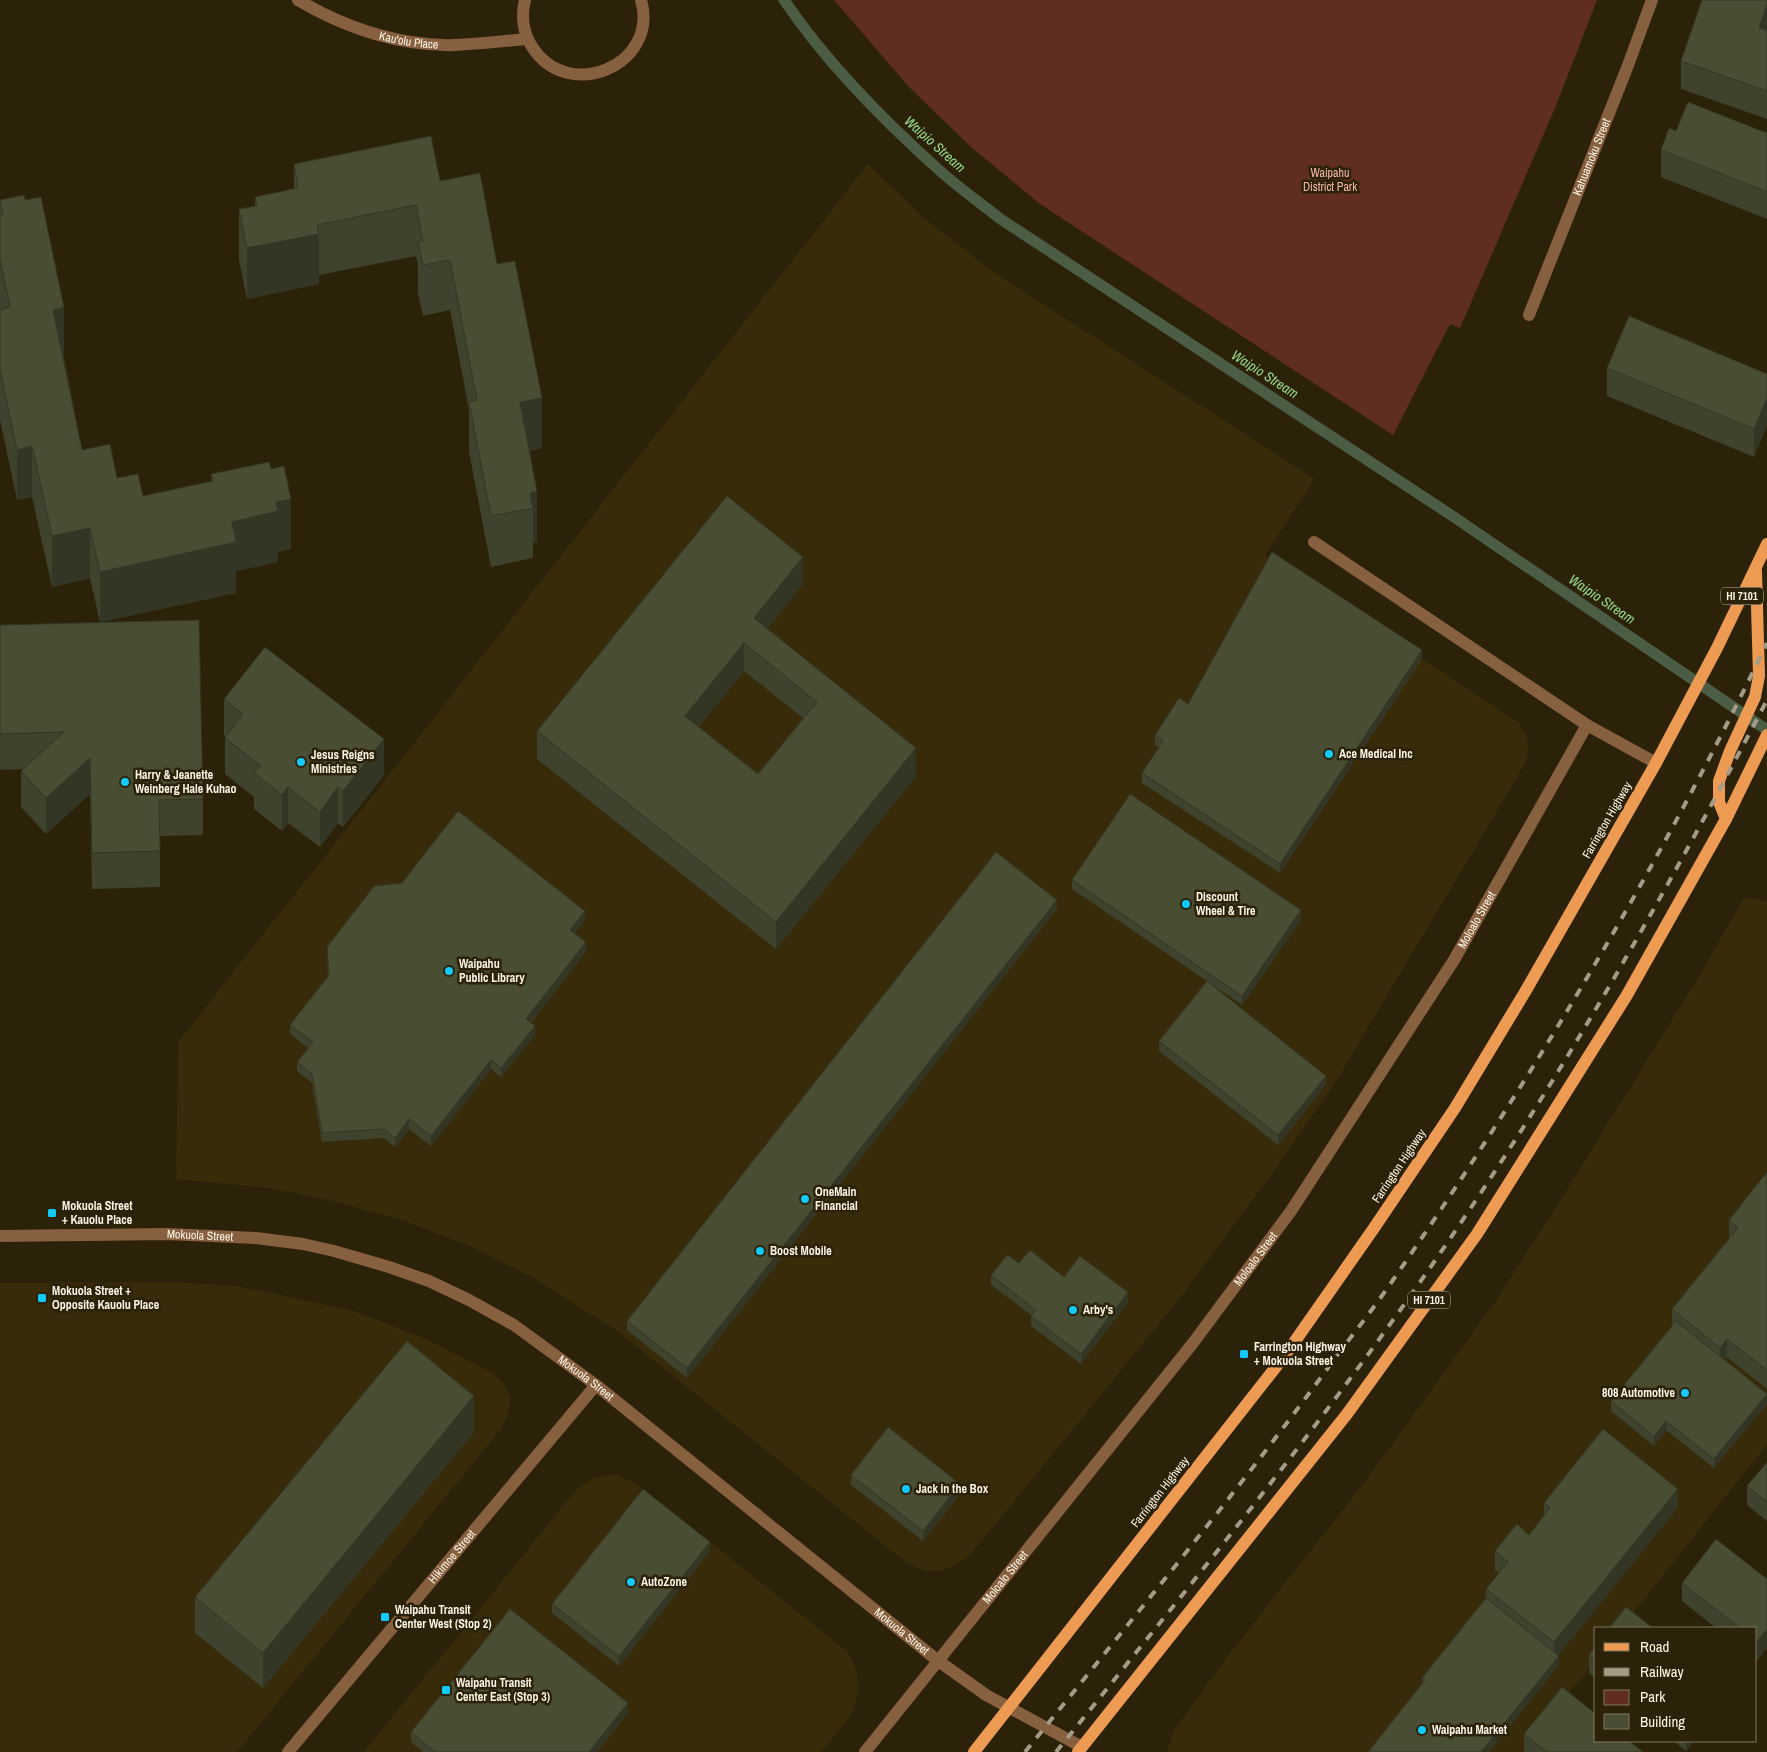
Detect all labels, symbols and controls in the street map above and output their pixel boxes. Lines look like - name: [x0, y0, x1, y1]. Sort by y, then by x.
- street label: Kau'olu Place: [377, 28, 439, 53]
- water label: Waipio Stream: [901, 112, 969, 176]
- street label: Kahuamoku Street: [1569, 116, 1614, 198]
- park label: Waipahu District Park: [1303, 165, 1357, 195]
- water label: Waipio Stream: [1228, 346, 1302, 402]
- water label: Waipio Stream: [1565, 570, 1639, 628]
- road number: HI 7101: [1721, 588, 1763, 604]
- place label: Ace Medical Inc: [1339, 746, 1413, 762]
- place label: Jesus Reigns Ministries: [311, 747, 375, 777]
- marker: Ace Medical Inc: [1323, 748, 1335, 760]
- marker: Jesus Reigns Ministries: [295, 756, 307, 768]
- place label: Harry & Jeanette Weinberg Hale Kuhao: [135, 767, 237, 797]
- marker: Harry & Jeanette Weinberg Hale Kuhao: [119, 776, 131, 788]
- street label: Farrington Highway: [1579, 779, 1635, 861]
- street label: Moloalo Street: [1454, 888, 1499, 952]
- place label: Discount Wheel & Tire: [1196, 889, 1256, 919]
- marker: Discount Wheel & Tire: [1180, 898, 1192, 910]
- place label: Waipahu Public Library: [459, 956, 525, 986]
- marker: Waipahu Public Library: [443, 965, 455, 977]
- street label: Farrington Highway: [1368, 1126, 1430, 1206]
- place label: OneMain Financial: [815, 1184, 858, 1214]
- marker: OneMain Financial: [799, 1193, 811, 1205]
- place label: Mokuola Street + Kauolu Place: [62, 1198, 133, 1228]
- marker: Mokuola Street + Kauolu Place: [46, 1207, 58, 1219]
- street label: Mokuola Street: [166, 1226, 234, 1245]
- street label: Moloalo Street: [1230, 1228, 1281, 1289]
- place label: Boost Mobile: [770, 1243, 832, 1259]
- marker: Boost Mobile: [754, 1245, 766, 1257]
- place label: Mokuola Street + Opposite Kauolu Place: [52, 1283, 160, 1313]
- marker: Mokuola Street + Opposite Kauolu Place: [36, 1292, 48, 1304]
- road number: HI 7101: [1408, 1292, 1450, 1308]
- place label: Arby's: [1083, 1302, 1114, 1318]
- marker: Arby's: [1067, 1304, 1079, 1316]
- place label: Farrington Highway + Mokuola Street: [1254, 1339, 1346, 1369]
- marker: Farrington Highway + Mokuola Street: [1238, 1348, 1250, 1360]
- street label: Mokuola Street: [555, 1352, 617, 1404]
- place label: 808 Automotive: [1602, 1385, 1676, 1401]
- marker: 808 Automotive: [1679, 1387, 1691, 1399]
- street label: Farrington Highway: [1127, 1453, 1193, 1531]
- place label: Jack in the Box: [916, 1481, 989, 1497]
- marker: Jack in the Box: [900, 1483, 912, 1495]
- street label: Hikimoe Street: [425, 1526, 479, 1587]
- street label: Moloalo Street: [979, 1547, 1031, 1607]
- place label: AutoZone: [641, 1574, 687, 1590]
- marker: AutoZone: [625, 1576, 637, 1588]
- place label: Waipahu Transit Center West (Stop 2): [395, 1602, 492, 1632]
- street label: Mokuola Street: [871, 1604, 933, 1659]
- marker: Waipahu Transit Center West (Stop 2): [379, 1611, 391, 1623]
- legend: [1594, 1627, 1757, 1742]
- text: Road: [1640, 1636, 1669, 1657]
- text: Railway: [1640, 1661, 1685, 1682]
- place label: Waipahu Transit Center East (Stop 3): [456, 1675, 550, 1705]
- marker: Waipahu Transit Center East (Stop 3): [440, 1684, 452, 1696]
- text: Park: [1640, 1686, 1666, 1707]
- text: Building: [1640, 1711, 1685, 1732]
- place label: Waipahu Market: [1432, 1722, 1508, 1738]
- marker: Waipahu Market: [1416, 1724, 1428, 1736]

